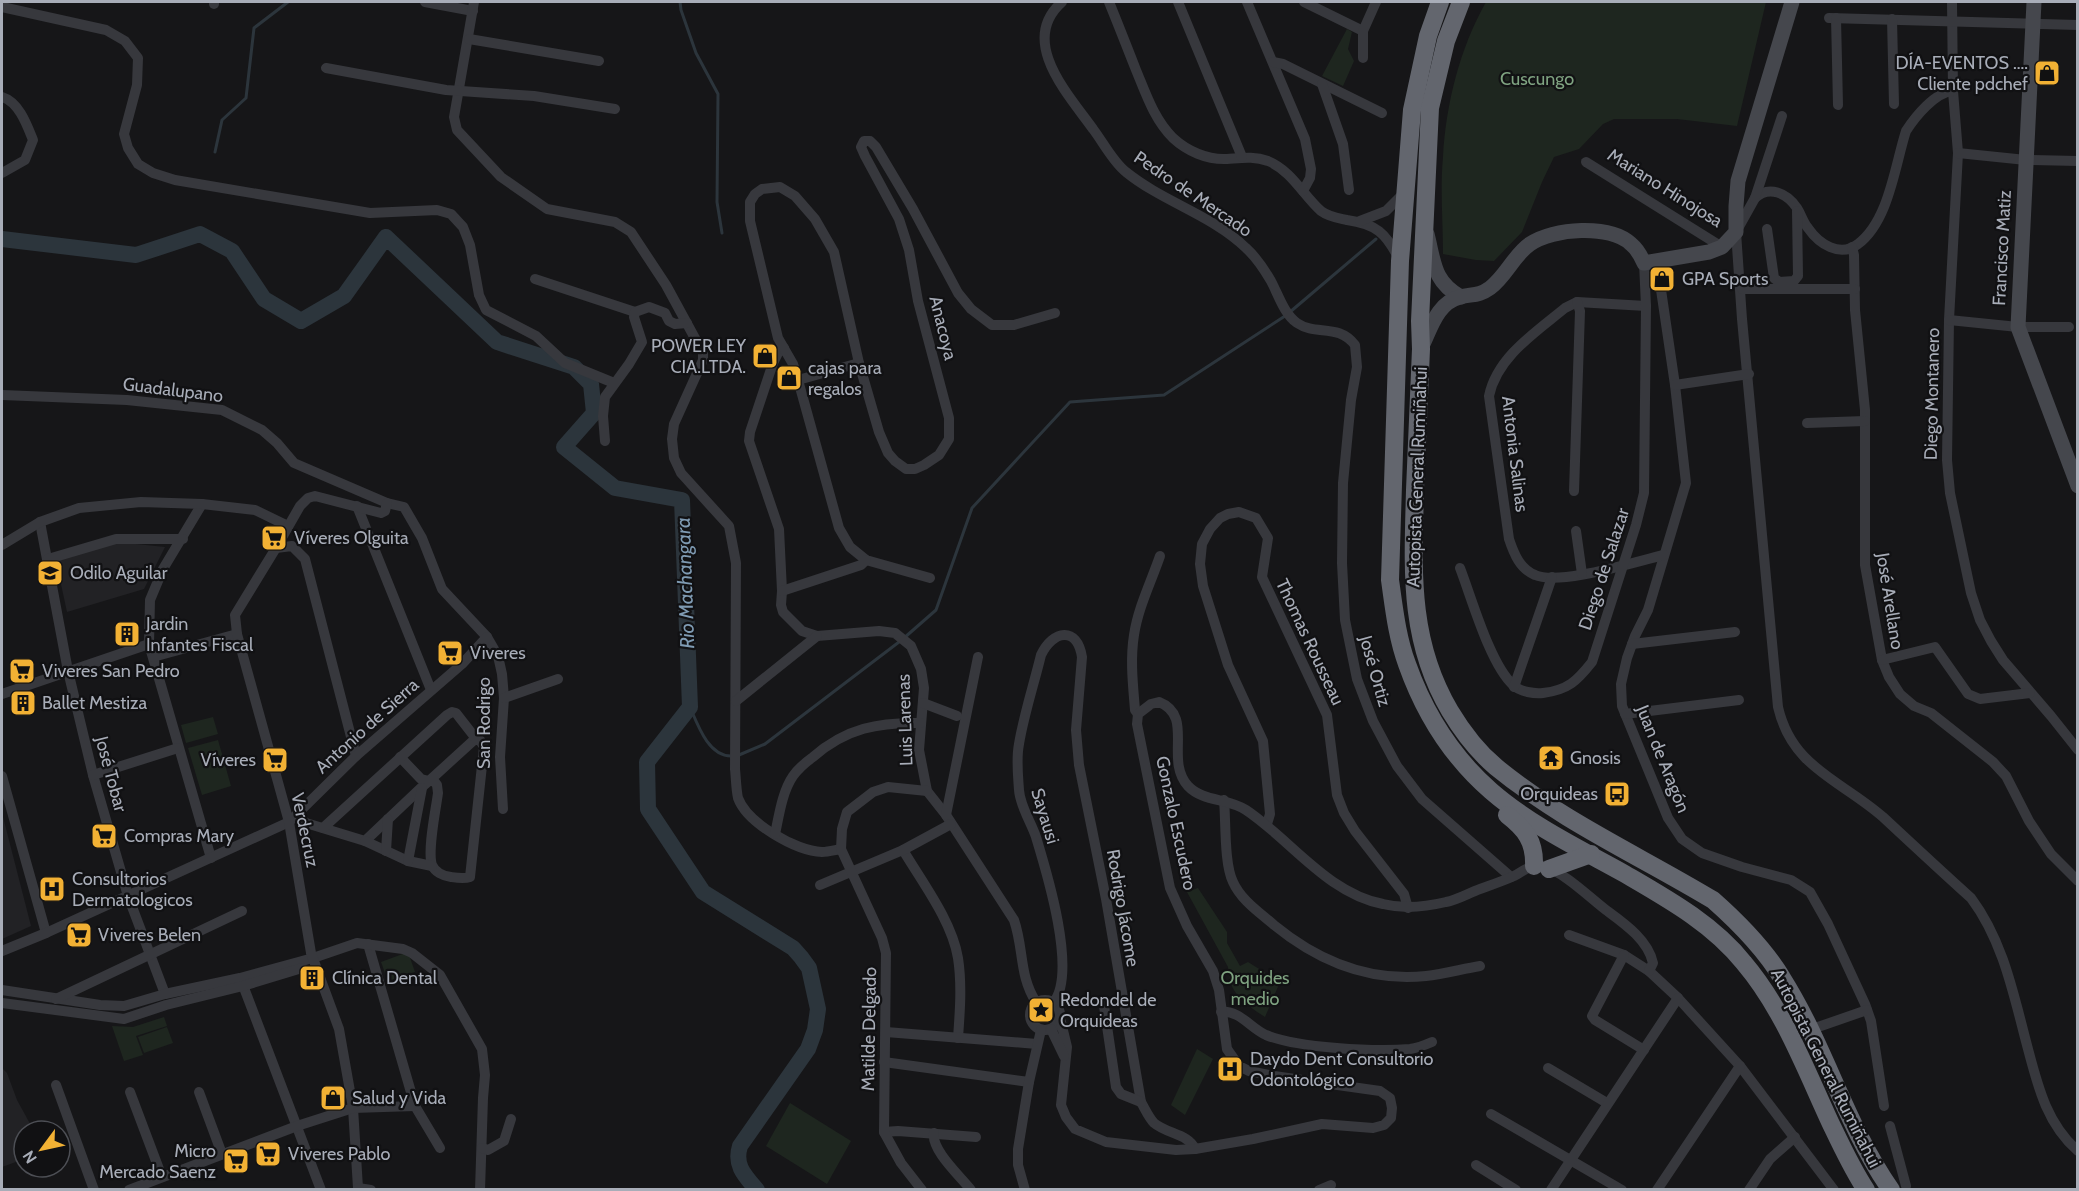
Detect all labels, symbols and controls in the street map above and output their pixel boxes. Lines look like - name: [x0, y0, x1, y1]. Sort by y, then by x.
- place label: DÍA-EVENTOS .... Cliente pdchef: [1895, 52, 2028, 95]
- shop icon: DÍA-EVENTOS .... Cliente pdchef: [2032, 58, 2062, 88]
- park label: Cuscungo: [1500, 68, 1574, 90]
- street label: Mariano Hinojosa: [1603, 144, 1727, 232]
- street label: Pedro de Mercado: [1130, 146, 1256, 242]
- street label: Francisco Matiz: [1988, 189, 2016, 306]
- shop icon: GPA Sports: [1647, 264, 1677, 294]
- place label: GPA Sports: [1682, 268, 1768, 290]
- street label: Anacoya: [924, 294, 962, 363]
- street label: Diego Montanero: [1920, 327, 1944, 460]
- place label: POWER LEY CIA.LTDA.: [651, 335, 747, 378]
- shop icon: POWER LEY CIA.LTDA.: [750, 341, 780, 371]
- place label: cajas para regalos: [808, 357, 882, 400]
- shop icon: cajas para regalos: [774, 363, 804, 393]
- street label: Autopista General Rumiñahui: [1402, 366, 1432, 588]
- street label: Guadalupano: [122, 373, 225, 407]
- street label: Antonia Salinas: [1497, 395, 1533, 513]
- street label: Diego de Salazar: [1574, 505, 1634, 633]
- water label: Rio Machangara: [671, 517, 699, 649]
- supermarket icon: Víveres Olguita: [259, 523, 289, 553]
- place label: Víveres Olguita: [294, 527, 409, 549]
- street label: José Arellano: [1871, 550, 1909, 651]
- school or university icon: Odilo Aguilar: [35, 558, 65, 588]
- place label: Odilo Aguilar: [70, 562, 168, 584]
- street label: Thomas Rousseau: [1271, 575, 1349, 709]
- place label: Jardin Infantes Fiscal: [145, 613, 254, 656]
- building icon: Jardin Infantes Fiscal: [112, 619, 142, 649]
- street label: José Ortiz: [1354, 632, 1396, 709]
- supermarket icon: Viveres: [435, 638, 465, 668]
- place label: Viveres: [470, 642, 526, 664]
- supermarket icon: Viveres San Pedro: [7, 656, 37, 686]
- place label: Viveres San Pedro: [42, 660, 180, 682]
- street label: Antonio de Sierra: [311, 674, 423, 778]
- street label: Luis Larenas: [892, 674, 918, 766]
- street label: San Rodrigo: [473, 677, 495, 769]
- building icon: Ballet Mestiza: [8, 688, 38, 718]
- place label: Ballet Mestiza: [42, 692, 148, 714]
- street label: Juan de Aragón: [1631, 701, 1695, 816]
- street label: José Tobar: [90, 733, 132, 814]
- temple icon: Gnosis: [1536, 743, 1566, 773]
- supermarket icon: Víveres: [260, 745, 290, 775]
- place label: Gnosis: [1570, 747, 1621, 769]
- place label: Víveres: [200, 749, 256, 771]
- street label: Gonzalo Escudero: [1151, 754, 1201, 892]
- bus stop icon: Orquideas: [1602, 779, 1632, 809]
- place label: Orquideas: [1520, 783, 1598, 805]
- street label: Sayausi: [1026, 785, 1064, 847]
- street label: Verdecruz: [286, 791, 324, 870]
- supermarket icon: Compras Mary: [89, 821, 119, 851]
- place label: Compras Mary: [124, 825, 234, 847]
- street label: Rodrigo Jácome: [1102, 848, 1144, 968]
- place label: Consultorios Dermatologicos: [72, 868, 193, 911]
- hospital icon: Consultorios Dermatologicos: [37, 874, 67, 904]
- supermarket icon: Viveres Belen: [64, 920, 94, 950]
- place label: Viveres Belen: [98, 924, 201, 946]
- building icon: Clínica Dental: [297, 963, 327, 993]
- street label: Autopista General Rumiñahui: [1766, 965, 1886, 1171]
- place label: Clínica Dental: [332, 967, 438, 989]
- street label: Matilde Delgado: [857, 967, 881, 1091]
- park label: Orquides medio: [1220, 967, 1290, 1010]
- place label: Redondel de Orquideas: [1060, 989, 1156, 1032]
- place icon: Redondel de Orquideas: [1026, 995, 1056, 1025]
- place label: Daydo Dent Consultorio Odontológico: [1250, 1048, 1434, 1091]
- hospital icon: Daydo Dent Consultorio Odontológico: [1215, 1054, 1245, 1084]
- shop icon: Salud y Vida: [318, 1083, 348, 1113]
- place label: Salud y Vida: [352, 1087, 447, 1109]
- north arrow: [12, 1119, 72, 1179]
- supermarket icon: Viveres Pablo: [253, 1139, 283, 1169]
- place label: Micro Mercado Saenz: [99, 1140, 217, 1183]
- place label: Viveres Pablo: [288, 1143, 391, 1165]
- supermarket icon: Micro Mercado Saenz: [221, 1146, 251, 1176]
- text: N: [19, 1147, 41, 1167]

